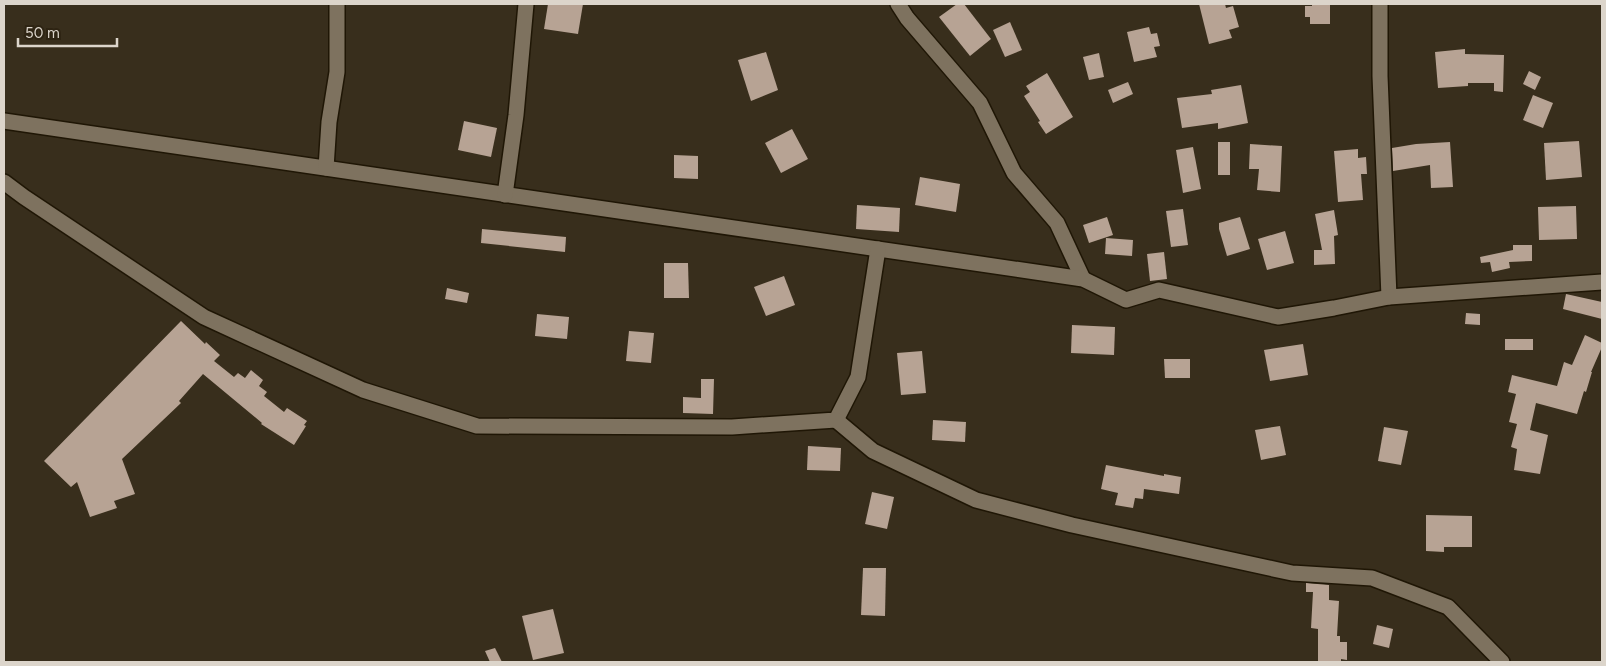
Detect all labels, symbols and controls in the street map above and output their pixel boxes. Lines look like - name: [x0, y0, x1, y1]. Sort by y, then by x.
- scale bar: [18, 15, 116, 47]
- text: 50 m: [25, 24, 60, 42]

